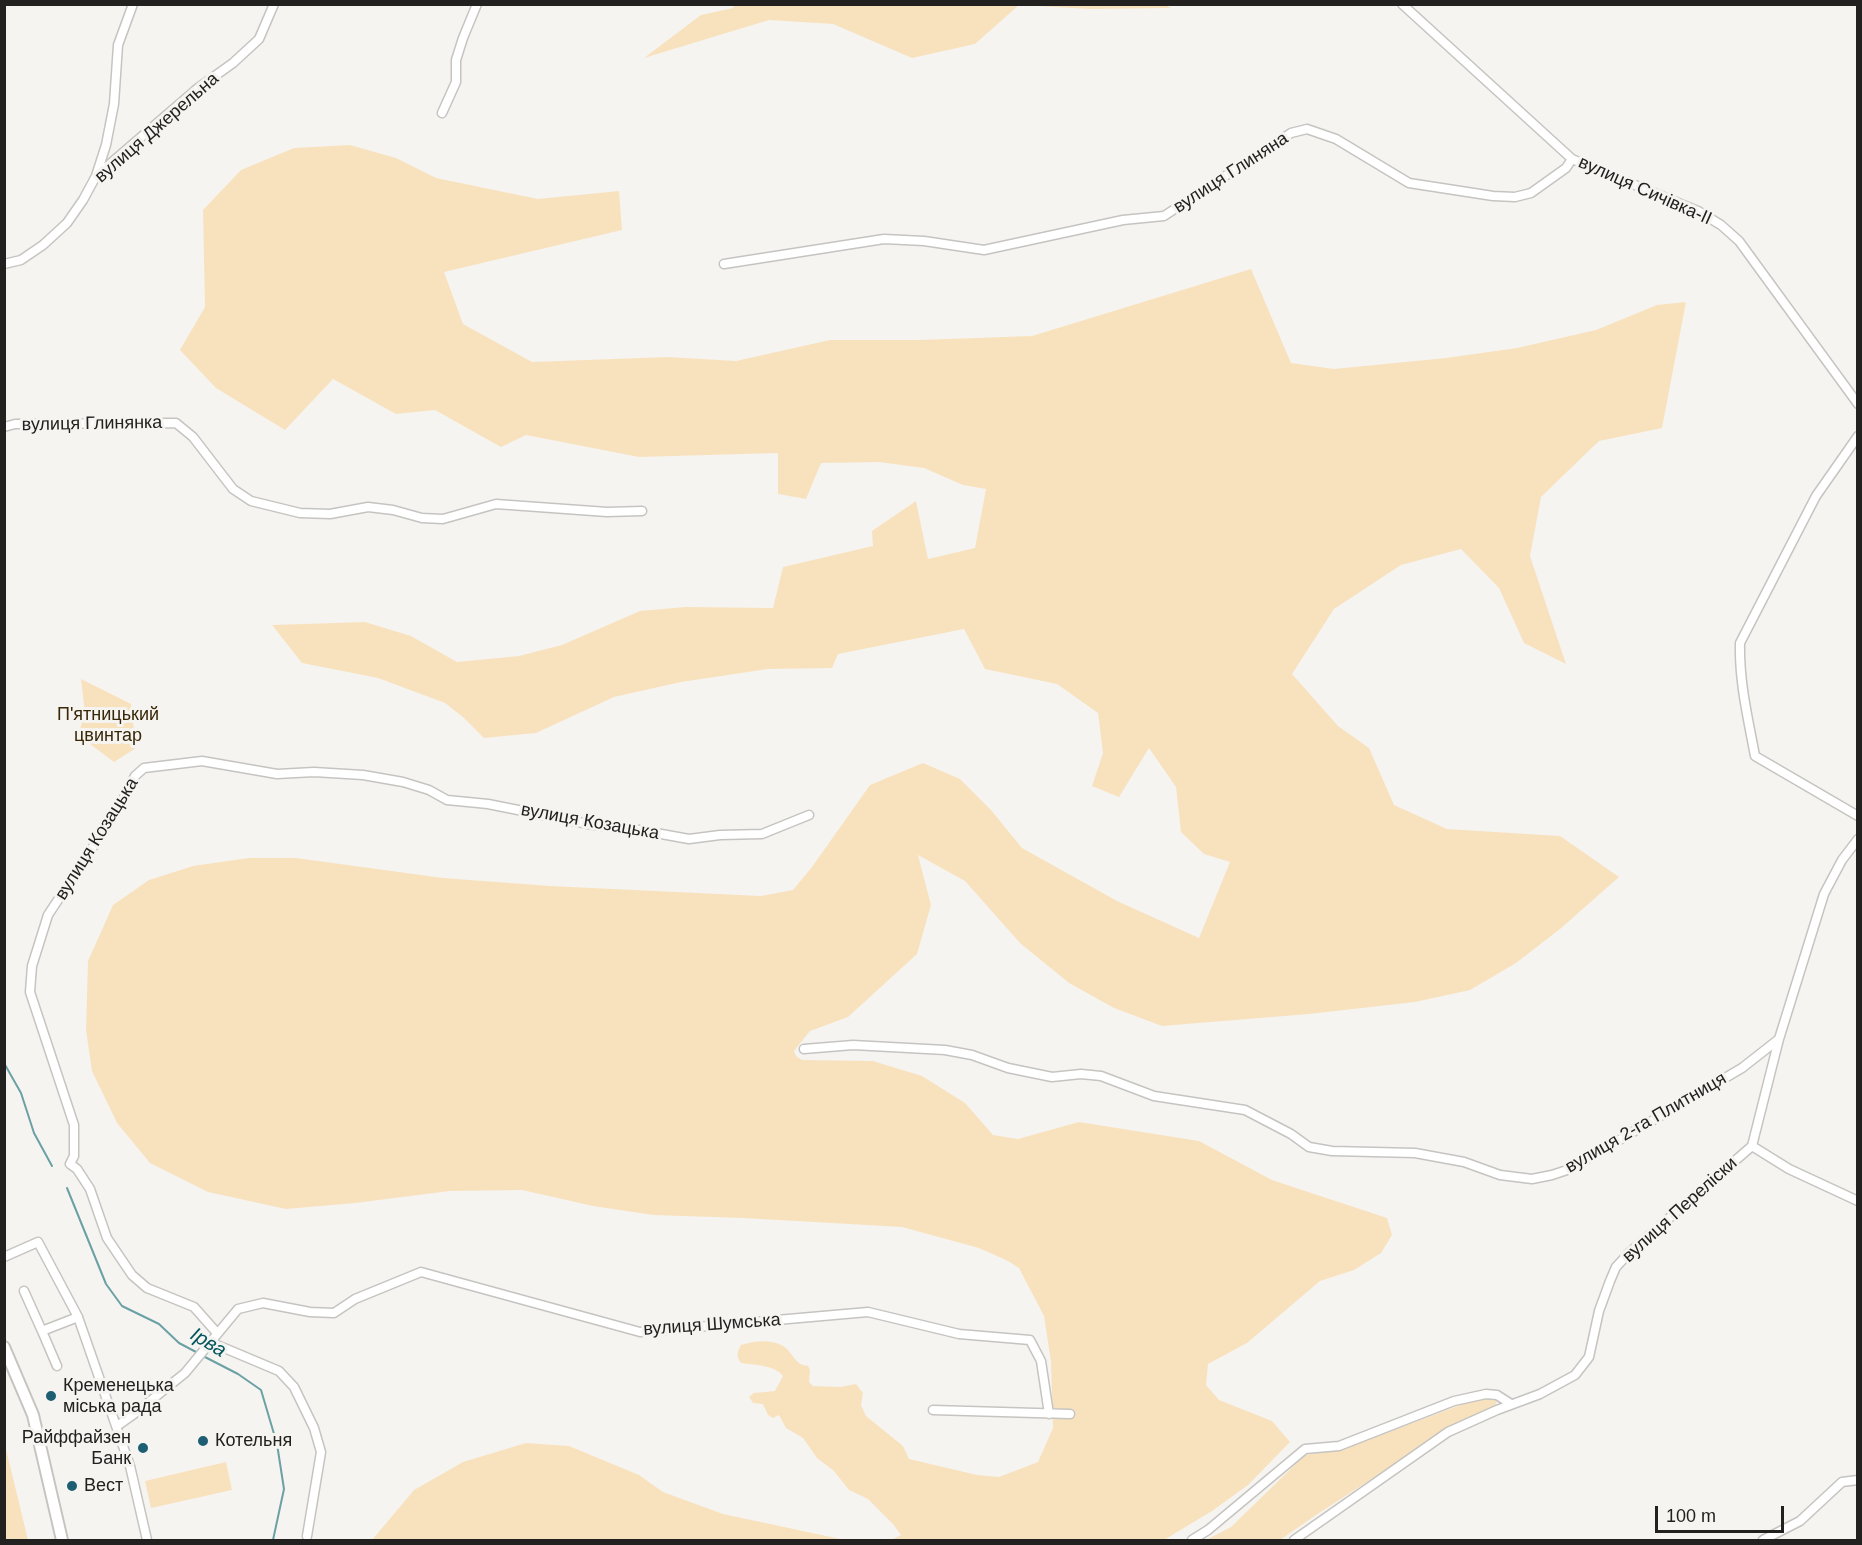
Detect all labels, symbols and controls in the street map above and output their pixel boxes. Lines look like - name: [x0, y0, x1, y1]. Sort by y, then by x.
- street label: вулиця Джерельна: [91, 68, 223, 188]
- street label: вулиця Глиняна: [1170, 128, 1292, 218]
- street label: вулиця Сичівка-II: [1575, 152, 1715, 230]
- street label: вулиця Глинянка: [22, 412, 162, 436]
- park label: П'ятницький цвинтар: [57, 704, 159, 746]
- street label: вулиця Козацька: [51, 774, 143, 904]
- street label: вулиця Козацька: [519, 799, 661, 845]
- street label: вулиця 2-га Плитниця: [1562, 1068, 1730, 1178]
- street label: вулиця Переліски: [1618, 1153, 1742, 1267]
- street label: вулиця Шумська: [643, 1309, 781, 1341]
- water label: Ірва: [186, 1323, 230, 1363]
- place label: Кременецька міська рада: [63, 1375, 174, 1418]
- marker: Кременецька міська рада: [44, 1389, 58, 1403]
- place label: Райффайзен Банк: [22, 1427, 131, 1470]
- place label: Котельня: [215, 1430, 292, 1452]
- marker: Котельня: [196, 1434, 210, 1448]
- marker: Райффайзен Банк: [136, 1441, 150, 1455]
- place label: Вест: [84, 1475, 123, 1497]
- marker: Вест: [65, 1479, 79, 1493]
- scale bar: [1658, 1494, 1787, 1532]
- text: 100 m: [1666, 1506, 1716, 1526]

